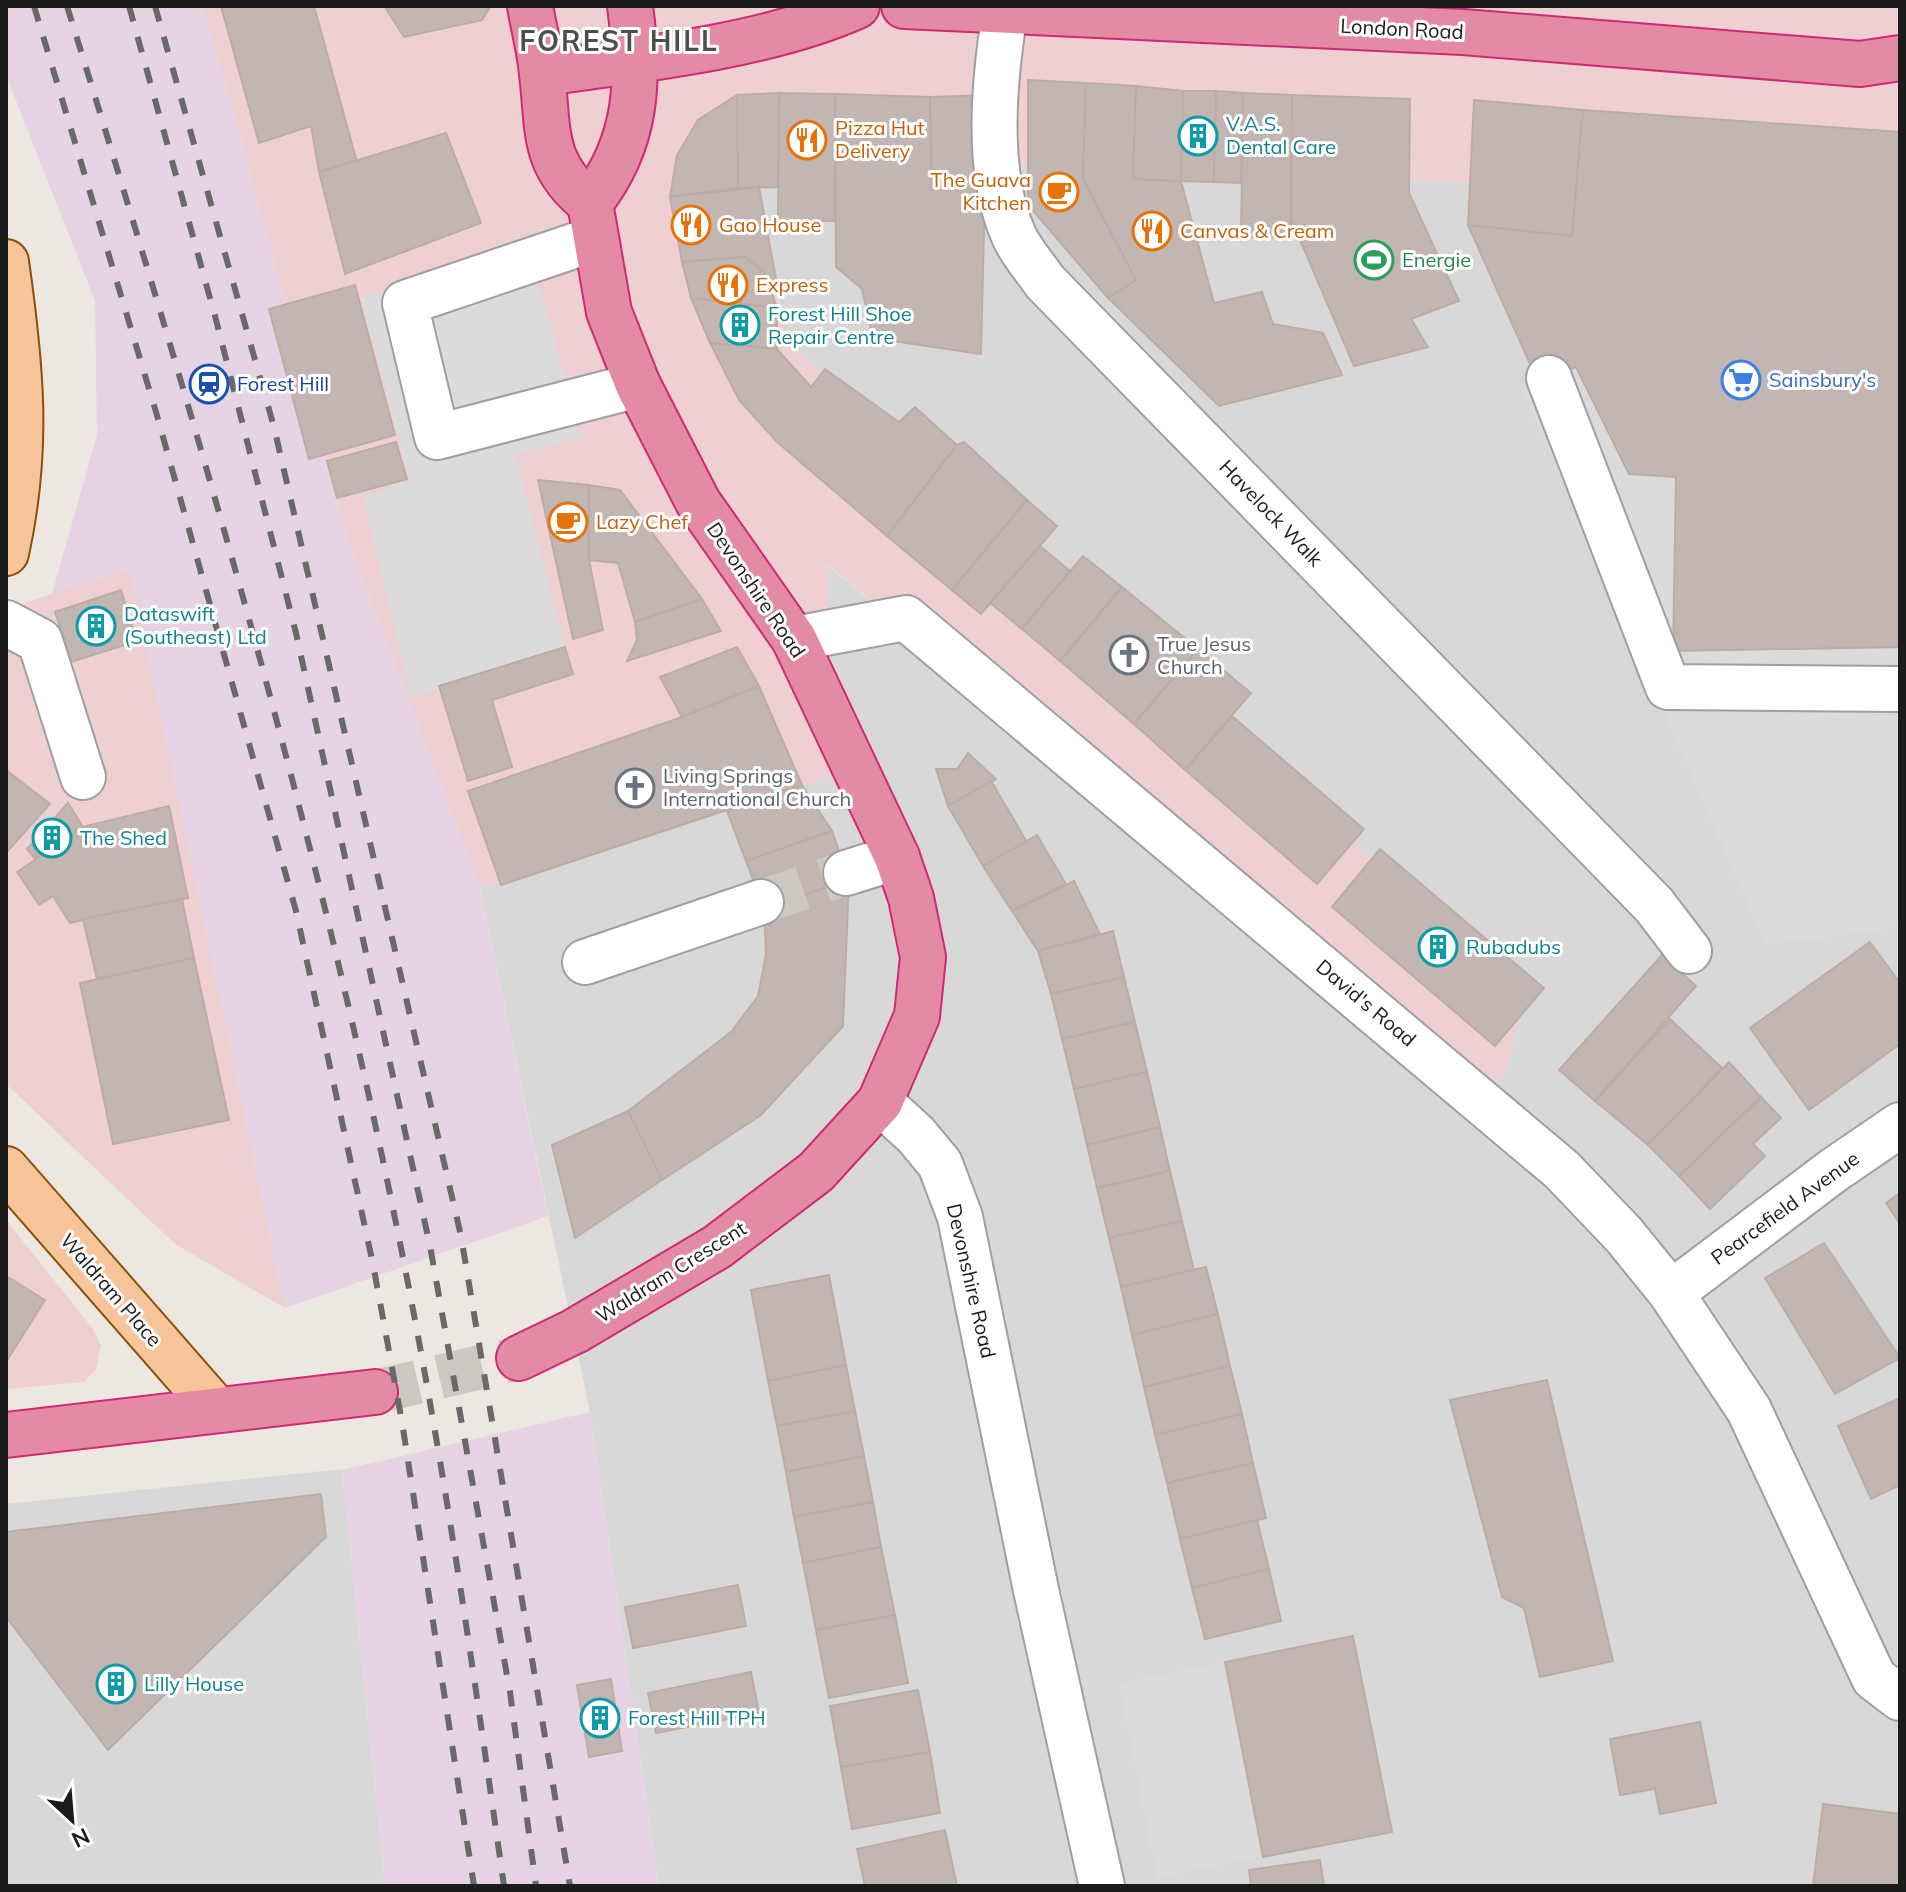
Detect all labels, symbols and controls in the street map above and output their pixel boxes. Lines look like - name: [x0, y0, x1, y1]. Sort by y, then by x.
- street label: London Road: [1340, 13, 1464, 44]
- district label: FOREST HILL: [519, 23, 719, 58]
- place label: V.A.S. Dental Care: [1226, 111, 1336, 159]
- place label: Pizza Hut Delivery: [835, 115, 925, 163]
- building icon: V.A.S. Dental Care: [1177, 115, 1219, 157]
- restaurant icon: Pizza Hut Delivery: [786, 119, 828, 161]
- place label: The Guava Kitchen: [931, 167, 1031, 215]
- cafe icon: The Guava Kitchen: [1038, 171, 1080, 213]
- restaurant icon: Gao House: [670, 204, 712, 246]
- restaurant icon: Canvas & Cream: [1131, 210, 1173, 252]
- place label: Gao House: [719, 212, 821, 237]
- place label: Canvas & Cream: [1180, 218, 1334, 243]
- sports icon: Energie: [1353, 239, 1395, 281]
- place label: Energie: [1402, 247, 1471, 272]
- restaurant icon: Express: [707, 264, 749, 306]
- place label: Express: [756, 272, 828, 297]
- place label: Forest Hill Shoe Repair Centre: [768, 301, 912, 349]
- building icon: Forest Hill Shoe Repair Centre: [719, 304, 761, 346]
- supermarket icon: Sainsbury's: [1720, 359, 1762, 401]
- station icon: Forest Hill: [188, 363, 230, 405]
- place label: Sainsbury's: [1769, 367, 1876, 392]
- place label: Forest Hill: [237, 371, 329, 396]
- street label: Havelock Walk: [1214, 454, 1329, 572]
- cafe icon: Lazy Chef: [547, 501, 589, 543]
- place label: Lazy Chef: [596, 509, 688, 534]
- street label: Devonshire Road: [702, 517, 811, 662]
- place label: Dataswift (Southeast) Ltd: [124, 601, 267, 649]
- building icon: Dataswift (Southeast) Ltd: [75, 605, 117, 647]
- place label: True Jesus Church: [1157, 631, 1251, 679]
- church icon: True Jesus Church: [1108, 634, 1150, 676]
- place label: Living Springs International Church: [663, 763, 851, 811]
- church icon: Living Springs International Church: [614, 767, 656, 809]
- building icon: The Shed: [31, 817, 73, 859]
- place label: The Shed: [80, 825, 167, 850]
- building icon: Rubadubs: [1417, 926, 1459, 968]
- place label: Rubadubs: [1466, 934, 1561, 959]
- street label: David's Road: [1311, 954, 1421, 1052]
- street label: Pearcefield Avenue: [1706, 1145, 1864, 1270]
- street label: Devonshire Road: [942, 1201, 1001, 1361]
- street label: Waldram Crescent: [591, 1215, 751, 1328]
- street label: Waldram Place: [55, 1228, 167, 1352]
- building icon: Lilly House: [95, 1663, 137, 1705]
- place label: Lilly House: [144, 1671, 244, 1696]
- building icon: Forest Hill TPH: [579, 1697, 621, 1739]
- place label: Forest Hill TPH: [628, 1705, 766, 1730]
- north arrow: [32, 1780, 112, 1860]
- text: N: [67, 1822, 94, 1854]

